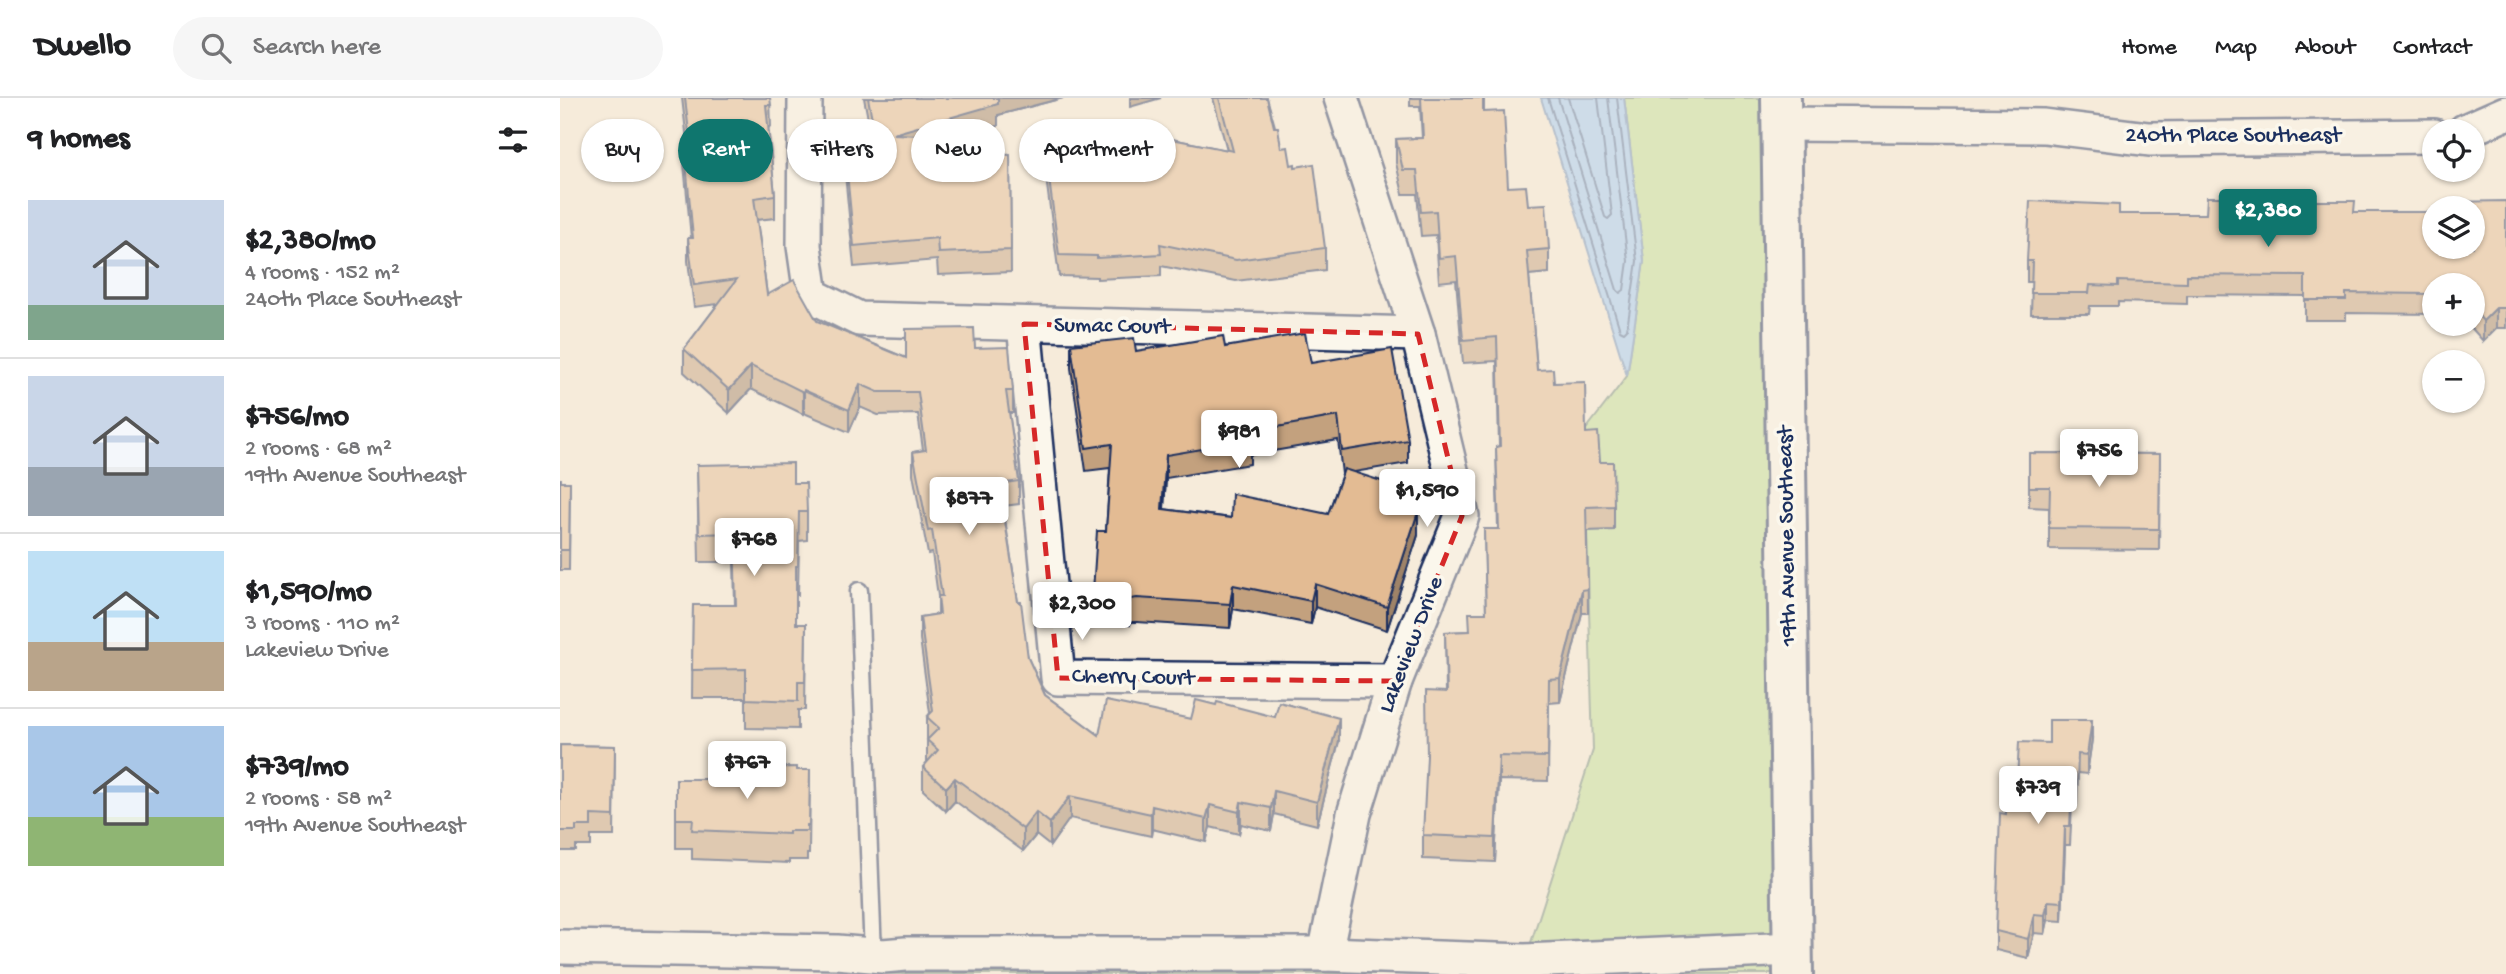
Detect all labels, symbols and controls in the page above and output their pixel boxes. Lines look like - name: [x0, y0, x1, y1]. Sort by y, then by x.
- search box: [173, 17, 663, 80]
- text: Dwello: [35, 29, 131, 67]
- icon: search: [197, 29, 235, 67]
- text: Search here: [253, 33, 381, 64]
- text: Home: [2121, 34, 2177, 63]
- text: Map: [2215, 34, 2257, 63]
- text: About: [2295, 34, 2355, 63]
- text: Contact: [2393, 34, 2471, 63]
- chip: Buy: [581, 119, 664, 182]
- chip: Rent: [678, 119, 773, 182]
- chip: Filters: [787, 119, 897, 182]
- chip: New: [911, 119, 1005, 182]
- chip: Apartment: [1019, 119, 1176, 182]
- map controls: [2422, 119, 2485, 413]
- button: locate: [2422, 119, 2485, 182]
- icon: filters: [494, 121, 532, 159]
- text: 9 homes: [28, 123, 130, 158]
- street label: 240th Place Southeast: [2125, 123, 2342, 150]
- pin: $2,380: [2211, 190, 2325, 249]
- button: layers: [2422, 196, 2485, 259]
- text: $2,380: [2235, 198, 2301, 225]
- text: $2,380/mo: [245, 225, 376, 260]
- icon: home: [84, 228, 168, 312]
- text: 4 rooms · 152 m²: [245, 260, 400, 287]
- button: +: [2422, 273, 2485, 336]
- text: 240th Place Southeast: [245, 287, 461, 314]
- street label: Sumac Court: [1053, 312, 1172, 342]
- button: −: [2422, 350, 2485, 413]
- text: $756/mo: [245, 401, 349, 436]
- icon: home: [84, 404, 168, 488]
- pin: $981: [1198, 410, 1280, 470]
- text: $981: [1217, 419, 1261, 446]
- street label: 19th Avenue Southeast: [1773, 424, 1803, 647]
- pin: $756: [2058, 430, 2140, 489]
- text: 2 rooms · 68 m²: [245, 436, 392, 463]
- text: $756: [2076, 438, 2122, 465]
- text: 19th Avenue Southeast: [245, 463, 465, 490]
- pin: $1,590: [1370, 470, 1484, 529]
- pin: $877: [928, 478, 1010, 537]
- text: $1,590: [1395, 478, 1459, 505]
- text: $877: [946, 486, 992, 513]
- pin: $768: [713, 518, 795, 578]
- text: $768: [731, 527, 777, 554]
- street label: Lakeview Drive: [1374, 572, 1451, 717]
- text: $1,590/mo: [245, 576, 372, 611]
- icon: home: [84, 579, 168, 663]
- pin: $2,300: [1025, 582, 1139, 642]
- text: $2,300: [1049, 591, 1115, 618]
- text: 3 rooms · 110 m²: [245, 611, 400, 638]
- text: Lakeview Drive: [245, 638, 389, 665]
- street label: Cherry Court: [1072, 663, 1196, 693]
- pin: $767: [706, 742, 788, 801]
- text: $767: [724, 750, 770, 777]
- text: $739/mo: [245, 751, 349, 786]
- icon: home: [84, 754, 168, 838]
- pin: $739: [1997, 766, 2079, 826]
- text: $739: [2015, 775, 2061, 802]
- text: 2 rooms · 58 m²: [245, 786, 392, 813]
- text: 19th Avenue Southeast: [245, 813, 465, 840]

